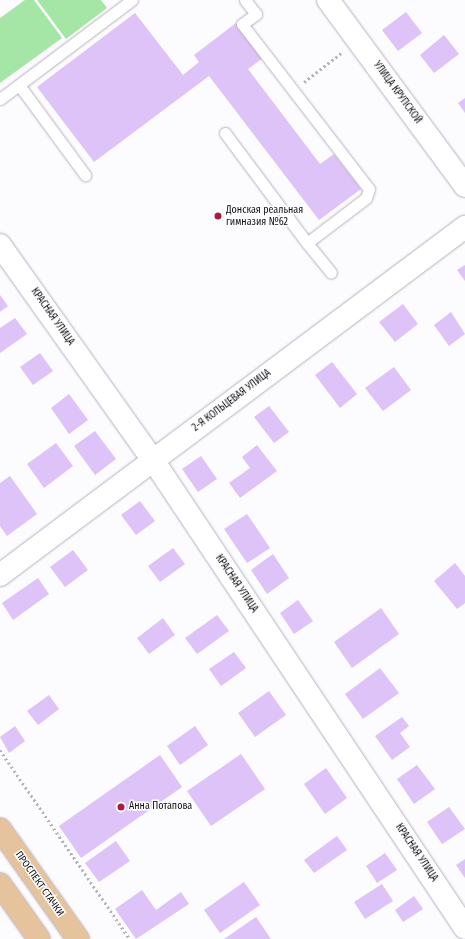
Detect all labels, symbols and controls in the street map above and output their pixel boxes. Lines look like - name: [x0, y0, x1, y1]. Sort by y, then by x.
- street label: УЛИЦА КРУПСКОЙ: [370, 59, 424, 127]
- place label: Донская реальная гимназия №62: [226, 204, 303, 228]
- marker: Донская реальная гимназия №62: [213, 211, 223, 221]
- street label: КРАСНАЯ УЛИЦА: [28, 286, 76, 348]
- street label: 2-Я КОЛЬЦЕВАЯ УЛИЦА: [190, 368, 274, 434]
- street label: КРАСНАЯ УЛИЦА: [212, 553, 260, 615]
- place label: Анна Потапова: [129, 801, 192, 813]
- marker: Анна Потапова: [116, 802, 126, 812]
- street label: КРАСНАЯ УЛИЦА: [392, 822, 440, 884]
- street label: ПРОСПЕКТ СТАЧКИ: [12, 849, 66, 919]

